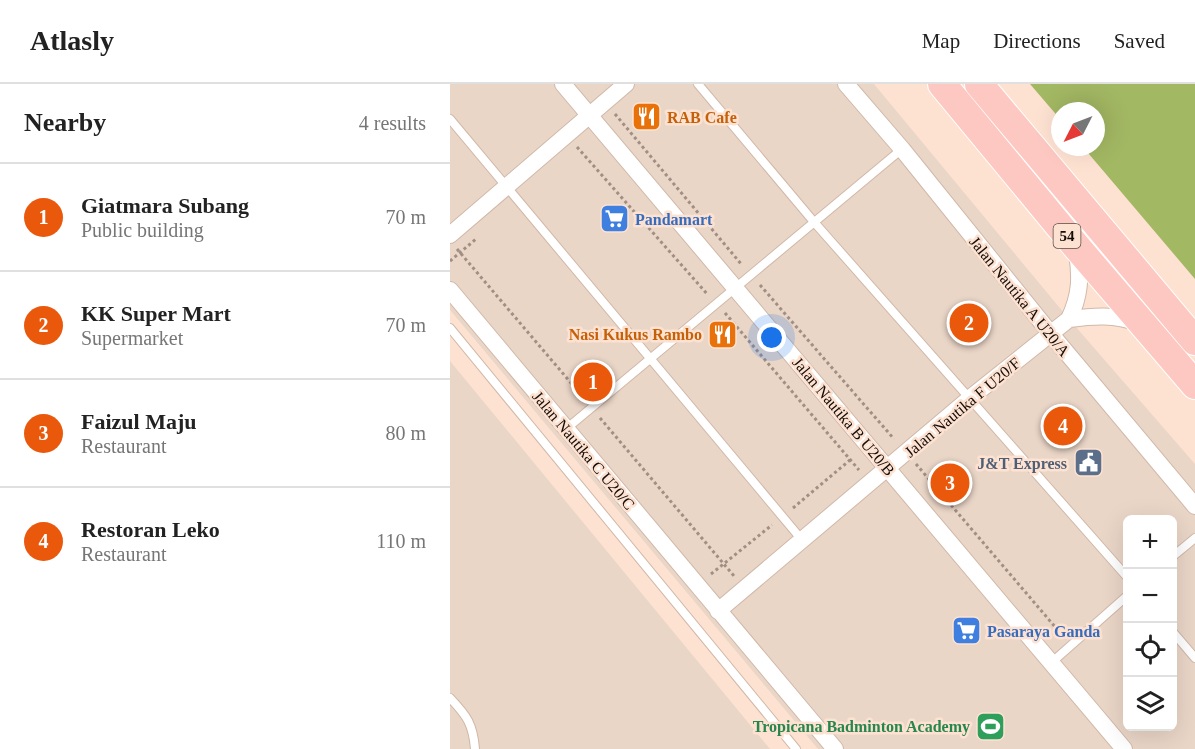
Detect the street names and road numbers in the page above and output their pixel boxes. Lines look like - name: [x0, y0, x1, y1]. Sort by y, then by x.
- road number: 54: [1054, 224, 1080, 248]
- street label: Jalan Nautika A U20/A: [965, 231, 1075, 361]
- street label: Jalan Nautika B U20/B: [789, 354, 898, 479]
- street label: Jalan Nautika F U20/F: [901, 354, 1024, 461]
- street label: Jalan Nautika C U20/C: [529, 388, 638, 513]

